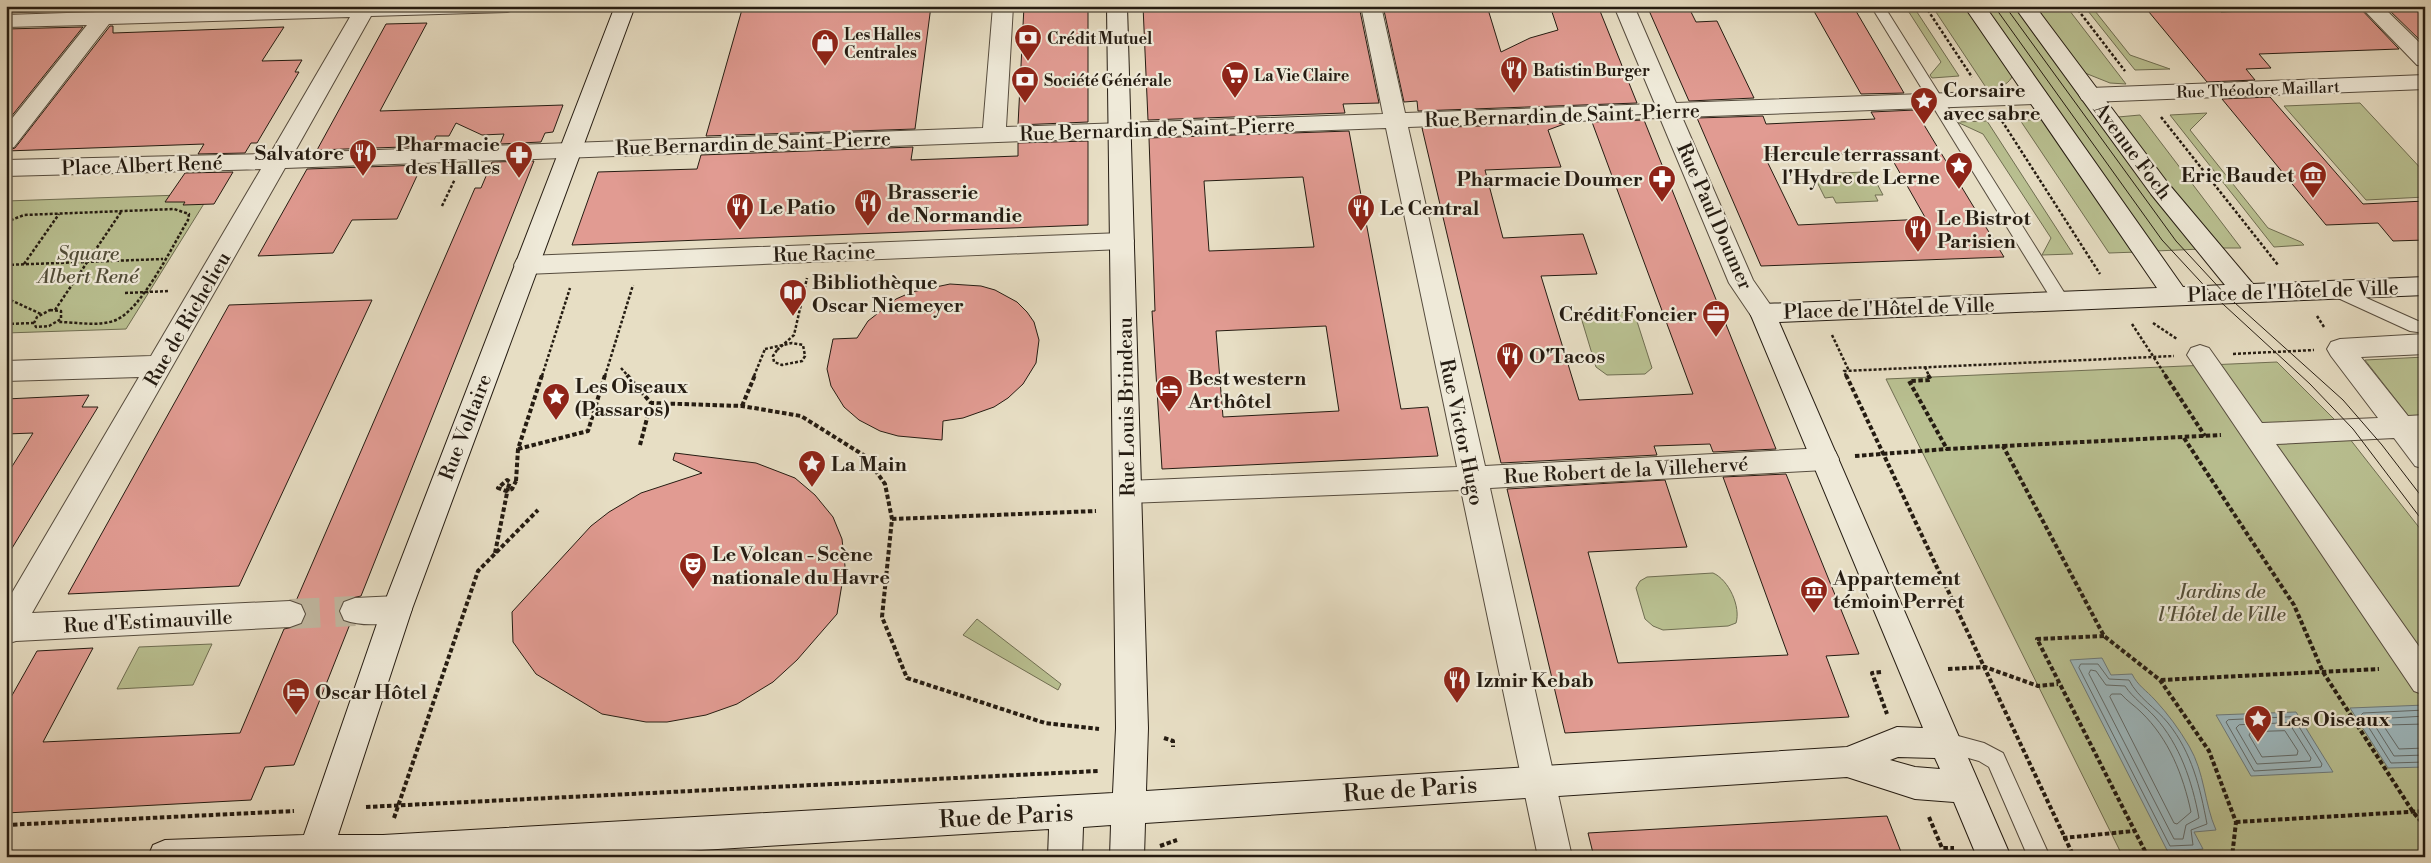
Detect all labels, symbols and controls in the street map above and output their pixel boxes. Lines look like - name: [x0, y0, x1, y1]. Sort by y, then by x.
- bank icon: Crédit Mutuel: [1013, 23, 1043, 62]
- place label: Les Halles Centrales: [844, 25, 921, 63]
- shop icon: Les Halles Centrales: [810, 28, 840, 67]
- place label: Crédit Mutuel: [1047, 29, 1153, 49]
- restaurant icon: Batistin Burger: [1499, 55, 1529, 94]
- supermarket icon: La Vie Claire: [1220, 60, 1250, 99]
- place label: Batistin Burger: [1533, 61, 1650, 81]
- bank icon: Société Générale: [1010, 65, 1040, 104]
- place label: La Vie Claire: [1254, 66, 1350, 86]
- place label: Société Générale: [1044, 71, 1172, 91]
- street label: Rue Théodore Maillart: [2176, 77, 2340, 103]
- place label: Corsaire avec sabre: [1943, 79, 2041, 127]
- place icon: Corsaire avec sabre: [1909, 86, 1939, 125]
- street label: Avenue Foch: [2087, 98, 2176, 205]
- street label: Rue Bernardin de Saint-Pierre: [1424, 99, 1700, 134]
- street label: Rue Bernardin de Saint-Pierre: [1019, 113, 1295, 148]
- street label: Rue Bernardin de Saint-Pierre: [615, 127, 891, 162]
- place label: Pharmacie des Halles: [396, 133, 500, 181]
- restaurant icon: Salvatore: [348, 138, 378, 177]
- street label: Rue Paul Doumer: [1670, 139, 1757, 294]
- pharmacy icon: Pharmacie des Halles: [504, 140, 534, 179]
- place label: Salvatore: [255, 142, 344, 167]
- place label: Hercule terrassant l'Hydre de Lerne: [1763, 143, 1941, 191]
- street label: Place Albert René: [61, 151, 223, 182]
- place icon: Hercule terrassant l'Hydre de Lerne: [1944, 151, 1974, 190]
- museum icon: Eric Baudet: [2298, 160, 2328, 199]
- pharmacy icon: Pharmacie Doumer: [1647, 164, 1677, 203]
- place label: Eric Baudet: [2181, 164, 2295, 189]
- place label: Pharmacie Doumer: [1457, 168, 1643, 193]
- place label: Brasserie de Normandie: [887, 181, 1022, 229]
- restaurant icon: Brasserie de Normandie: [853, 188, 883, 227]
- restaurant icon: Le Patio: [725, 192, 755, 231]
- restaurant icon: Le Central: [1346, 193, 1376, 232]
- place label: Le Patio: [759, 196, 836, 221]
- place label: Le Central: [1380, 197, 1480, 222]
- place label: Le Bistrot Parisien: [1937, 207, 2031, 255]
- restaurant icon: Le Bistrot Parisien: [1903, 214, 1933, 253]
- street label: Rue Racine: [772, 240, 876, 269]
- park label: Square Albert René: [36, 242, 140, 290]
- street label: Rue de Richelieu: [140, 247, 237, 392]
- place label: Bibliothèque Oscar Niemeyer: [812, 271, 964, 319]
- street label: Place de l'Hôtel de Ville: [2187, 276, 2399, 309]
- library icon: Bibliothèque Oscar Niemeyer: [778, 278, 808, 317]
- street label: Place de l'Hôtel de Ville: [1783, 293, 1995, 326]
- office icon: Crédit Foncier: [1701, 299, 1731, 338]
- place label: Crédit Foncier: [1559, 303, 1697, 328]
- street label: Rue Louis Brindeau: [1113, 316, 1142, 497]
- restaurant icon: O'Tacos: [1495, 341, 1525, 380]
- place label: O'Tacos: [1529, 345, 1605, 370]
- street label: Rue Victor Hugo: [1433, 357, 1488, 508]
- place label: Best western Art hôtel: [1187, 367, 1307, 415]
- street label: Rue Voltaire: [435, 371, 498, 484]
- hotel icon: Best western Art hôtel: [1154, 374, 1184, 413]
- place label: Les Oiseaux (Passaros): [575, 375, 688, 423]
- place icon: Les Oiseaux (Passaros): [541, 382, 571, 421]
- place icon: La Main: [797, 449, 827, 488]
- place label: La Main: [831, 453, 907, 478]
- street label: Rue Robert de la Villehervé: [1503, 453, 1749, 490]
- place label: Le Volcan - Scène nationale du Havre: [712, 543, 890, 591]
- theatre icon: Le Volcan - Scène nationale du Havre: [678, 551, 708, 590]
- place label: Appartement témoin Perret: [1832, 567, 1965, 615]
- museum icon: Appartement témoin Perret: [1799, 575, 1829, 614]
- park label: Jardins de l'Hôtel de Ville: [2158, 580, 2286, 628]
- street label: Rue d'Estimauville: [63, 606, 233, 639]
- restaurant icon: Izmir Kebab: [1442, 665, 1472, 704]
- place label: Izmir Kebab: [1476, 669, 1594, 694]
- hotel icon: Oscar Hôtel: [281, 677, 311, 716]
- place label: Oscar Hôtel: [315, 681, 428, 706]
- place icon: Les Oiseaux: [2243, 704, 2273, 743]
- place label: Les Oiseaux: [2277, 708, 2390, 733]
- street label: Rue de Paris: [1342, 770, 1478, 810]
- street label: Rue de Paris: [938, 798, 1074, 836]

